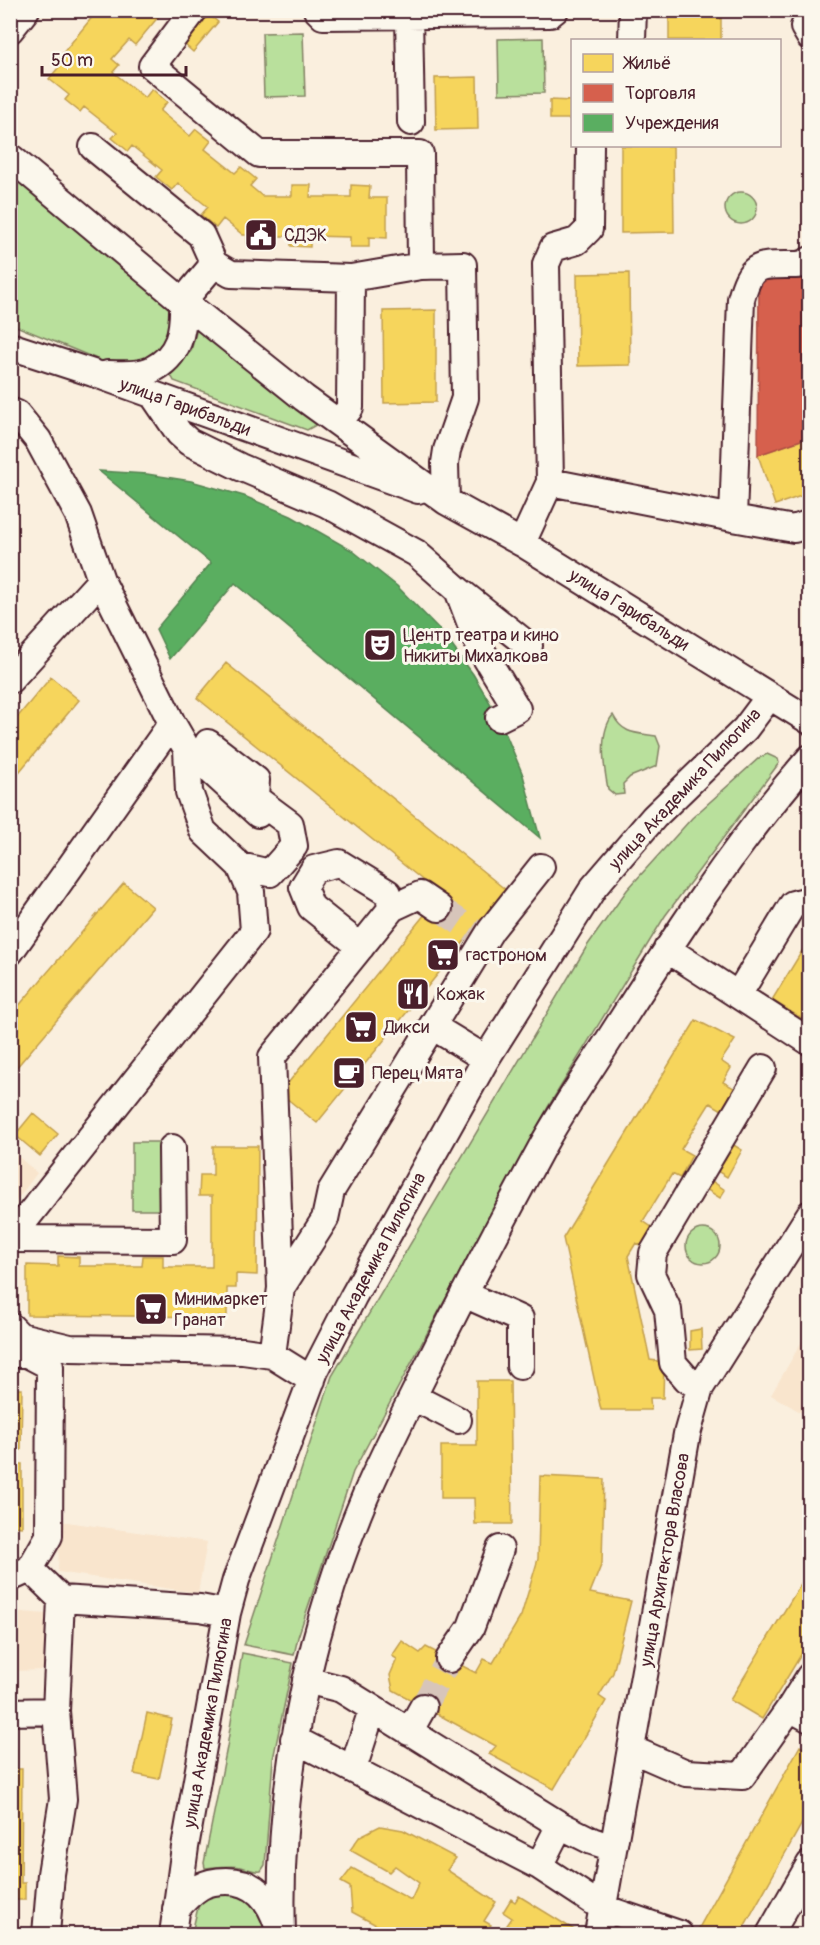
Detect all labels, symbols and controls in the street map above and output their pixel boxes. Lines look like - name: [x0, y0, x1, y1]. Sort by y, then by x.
- scale bar: [42, 39, 186, 77]
- legend: [571, 39, 781, 147]
- text: 50 m: [51, 49, 93, 72]
- text: Жильё: [622, 52, 671, 75]
- text: Торговля: [625, 82, 696, 105]
- text: Учреждения: [625, 112, 719, 135]
- public building icon: СДЭК: [243, 217, 279, 253]
- place label: СДЭК: [284, 224, 327, 247]
- street label: улица Гарибальди: [116, 372, 254, 441]
- street label: улица Гарибальди: [564, 563, 693, 656]
- place label: Центр театра и кино Никиты Михалкова: [403, 624, 559, 668]
- theatre icon: Центр театра и кино Никиты Михалкова: [362, 627, 398, 663]
- street label: улица Академика Пилюгина: [603, 703, 766, 875]
- supermarket icon: гастроном: [425, 937, 461, 973]
- place label: гастроном: [466, 944, 547, 967]
- restaurant icon: Кожак: [395, 976, 431, 1012]
- place label: Кожак: [436, 983, 485, 1006]
- supermarket icon: Дикси: [343, 1009, 379, 1045]
- place label: Дикси: [383, 1016, 429, 1039]
- cafe icon: Перец Мята: [331, 1055, 367, 1091]
- place label: Перец Мята: [372, 1062, 463, 1085]
- street label: улица Академика Пилюгина: [310, 1169, 431, 1368]
- place label: Минимаркет Гранат: [174, 1288, 268, 1332]
- supermarket icon: Минимаркет Гранат: [133, 1291, 169, 1327]
- street label: улица Архитектора Власова: [635, 1451, 695, 1670]
- street label: улица Академика Пилюгина: [178, 1616, 238, 1831]

